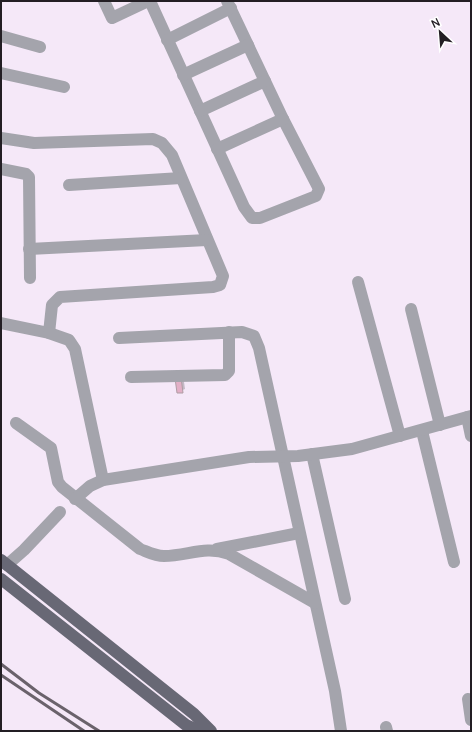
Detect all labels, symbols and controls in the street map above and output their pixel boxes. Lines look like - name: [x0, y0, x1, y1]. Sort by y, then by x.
- north arrow: [420, 12, 460, 52]
- text: N: [429, 14, 442, 31]

